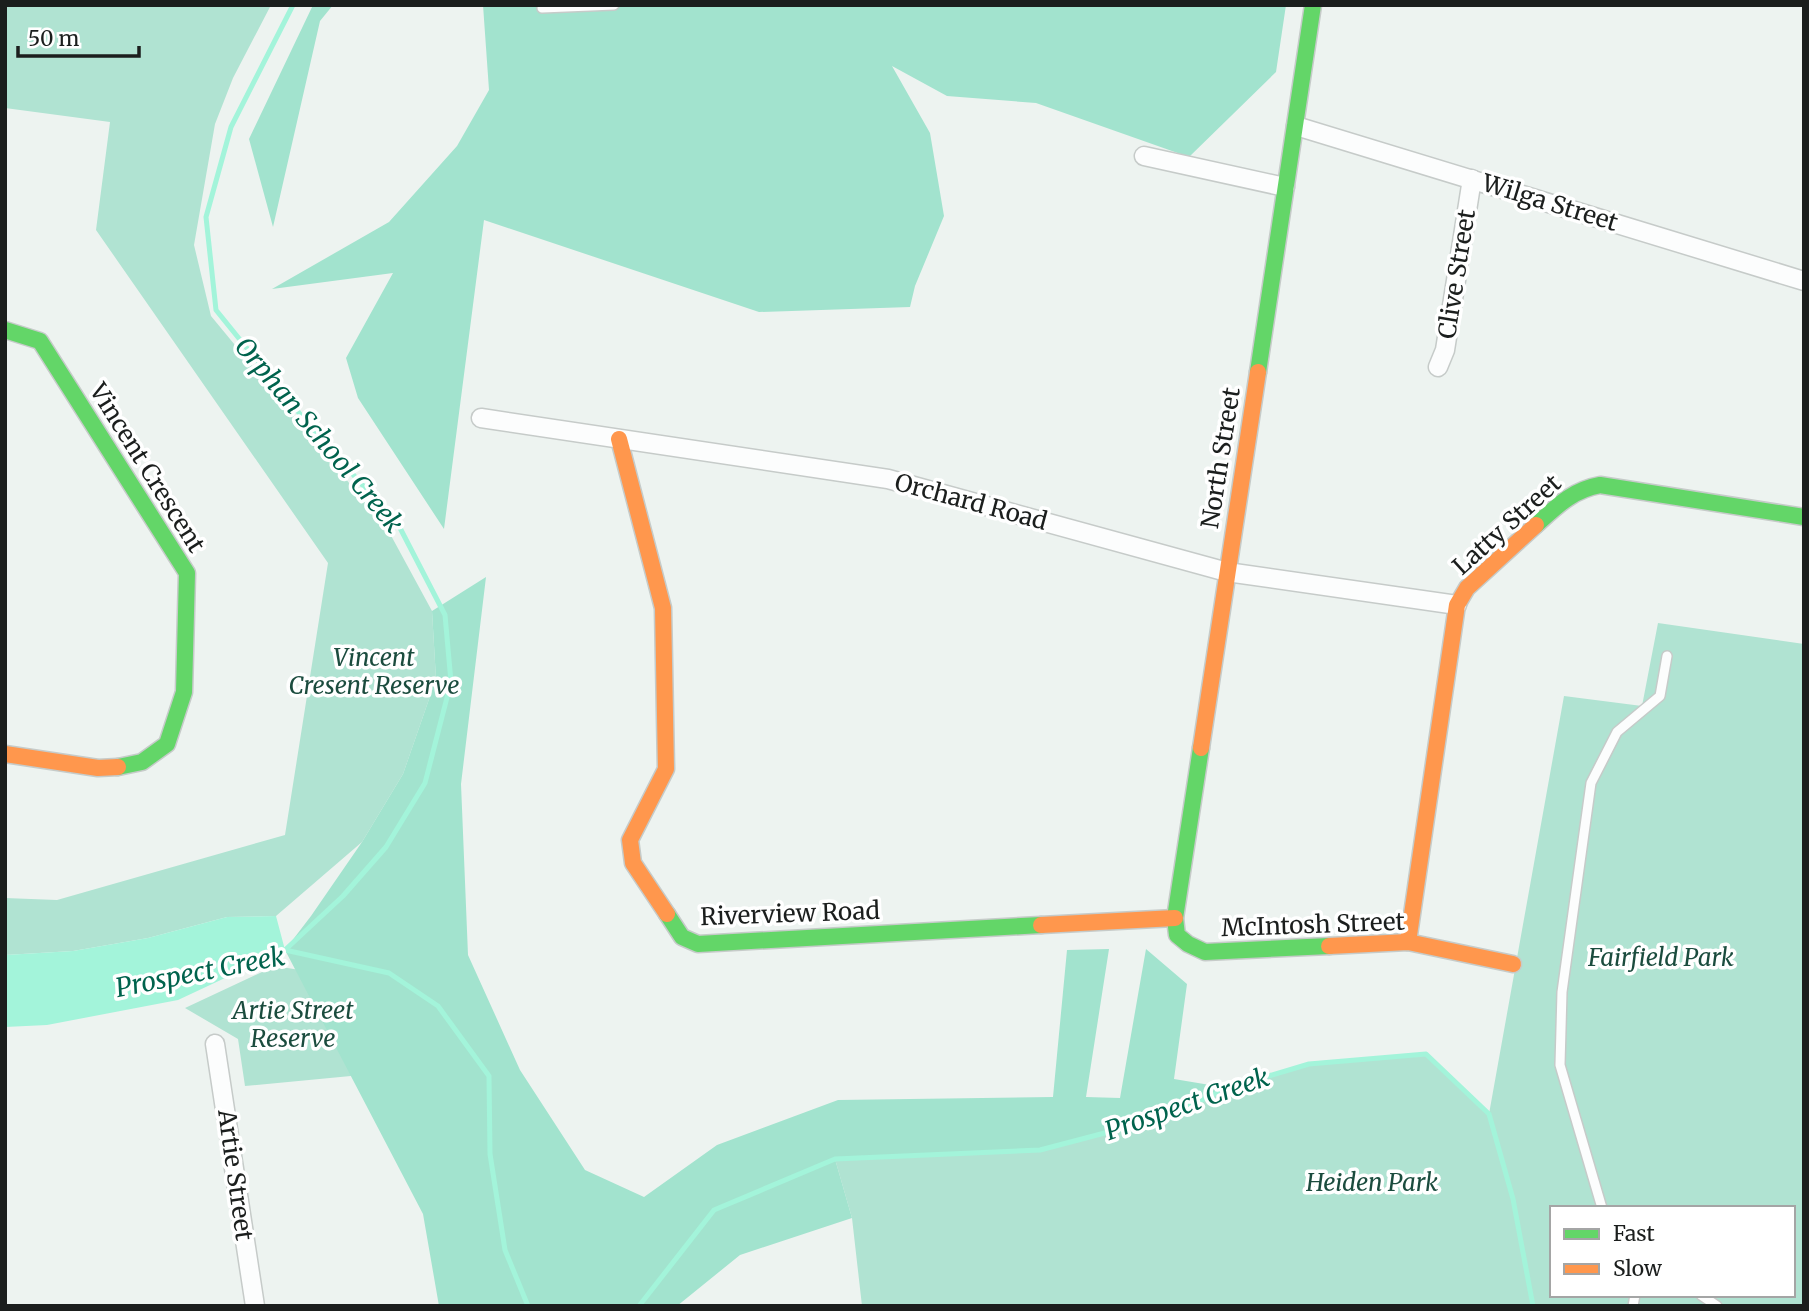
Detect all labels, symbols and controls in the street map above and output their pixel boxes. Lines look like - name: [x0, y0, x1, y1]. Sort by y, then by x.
- scale bar: [18, 14, 138, 58]
- text: 50 m: [28, 25, 79, 52]
- street label: Wilga Street: [1477, 167, 1622, 238]
- street label: Clive Street: [1431, 206, 1482, 341]
- water label: Orphan School Creek: [228, 330, 411, 539]
- street label: Vincent Crescent: [82, 376, 212, 559]
- street label: North Street: [1194, 384, 1247, 531]
- street label: Orchard Road: [892, 466, 1051, 537]
- street label: Latty Street: [1446, 467, 1568, 582]
- park label: Vincent Cresent Reserve: [288, 642, 460, 701]
- street label: Riverview Road: [700, 895, 880, 932]
- street label: McIntosh Street: [1221, 906, 1406, 943]
- water label: Prospect Creek: [113, 939, 287, 1004]
- park label: Fairfield Park: [1587, 942, 1734, 973]
- park label: Artie Street Reserve: [231, 995, 354, 1054]
- water label: Prospect Creek: [1100, 1060, 1273, 1147]
- street label: Artie Street: [211, 1106, 260, 1243]
- park label: Heiden Park: [1305, 1167, 1438, 1198]
- legend: [1550, 1206, 1795, 1297]
- text: Fast: [1613, 1220, 1655, 1247]
- text: Slow: [1613, 1255, 1662, 1282]

